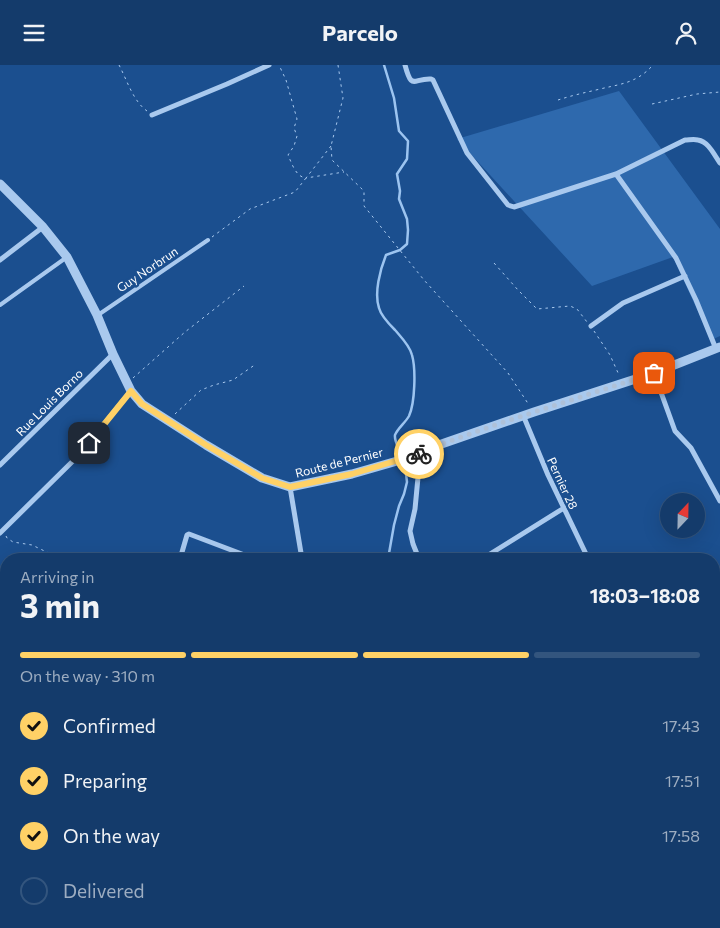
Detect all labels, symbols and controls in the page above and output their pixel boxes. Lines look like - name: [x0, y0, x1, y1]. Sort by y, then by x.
- icon: menu: [20, 19, 48, 47]
- text: Parcelo: [322, 19, 398, 46]
- icon: person: [672, 19, 700, 47]
- street label: Guy Norbrun: [114, 243, 180, 295]
- pin: [633, 352, 675, 394]
- icon: bag: [640, 359, 668, 387]
- street label: Rue Louis Borno: [13, 366, 85, 438]
- pin: [68, 422, 110, 464]
- icon: home: [75, 429, 103, 457]
- courier: [394, 429, 444, 479]
- icon: bike: [405, 440, 433, 468]
- street label: Route de Pernier: [294, 444, 385, 480]
- street label: Pernier 28: [545, 455, 581, 511]
- north arrow: [660, 493, 705, 537]
- map controls: [660, 493, 705, 538]
- text: Arriving in: [20, 567, 94, 586]
- text: 18:03–18:08: [590, 584, 700, 607]
- text: 3 min: [20, 585, 100, 625]
- text: On the way · 310 m: [20, 666, 155, 685]
- icon: check: [20, 712, 48, 740]
- text: Confirmed: [63, 714, 156, 737]
- text: 17:43: [662, 716, 700, 735]
- icon: check: [20, 767, 48, 795]
- text: Preparing: [63, 769, 147, 792]
- text: 17:51: [665, 771, 700, 790]
- icon: check: [20, 822, 48, 850]
- text: On the way: [63, 824, 160, 847]
- text: 17:58: [662, 826, 700, 845]
- text: Delivered: [63, 879, 144, 902]

